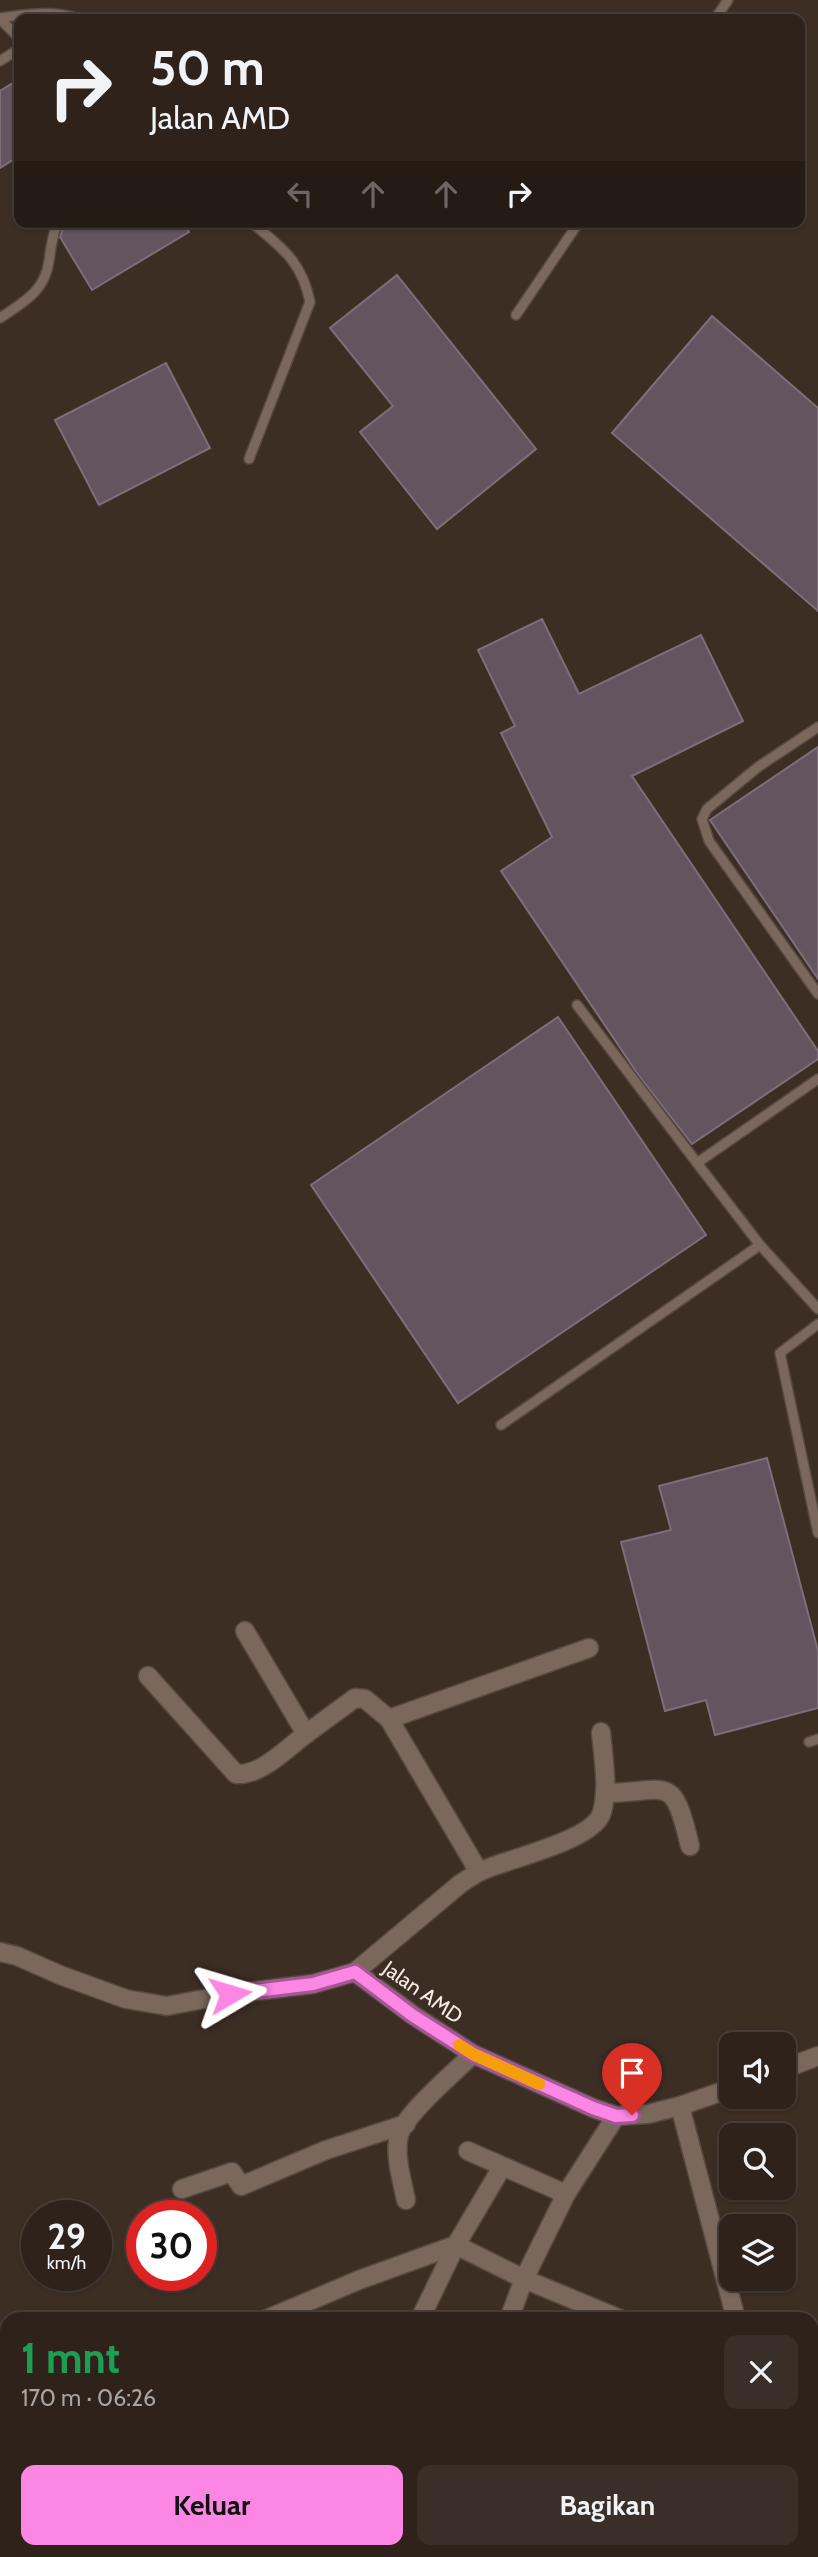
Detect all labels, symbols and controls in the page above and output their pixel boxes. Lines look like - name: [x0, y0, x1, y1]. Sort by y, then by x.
- text: 50 m: [150, 38, 265, 97]
- icon: right: [35, 42, 126, 133]
- text: Jalan AMD: [150, 98, 290, 137]
- icon: left: [281, 175, 319, 213]
- icon: ahead: [354, 175, 392, 213]
- icon: ahead: [427, 175, 465, 213]
- icon: right: [500, 175, 538, 213]
- street label: Jalan AMD: [377, 1955, 468, 2029]
- position arrow: [193, 1957, 267, 2031]
- map controls: [719, 2032, 796, 2291]
- button: sound: [719, 2032, 796, 2109]
- pin: [602, 2043, 662, 2115]
- icon: arrive: [613, 2054, 651, 2092]
- button: search: [719, 2123, 796, 2200]
- speed limit sign: 30: [126, 2200, 217, 2291]
- button: layers: [719, 2214, 796, 2291]
- text: 29: [47, 2215, 86, 2258]
- text: km/h: [47, 2252, 86, 2274]
- text: 1 mnt: [21, 2332, 120, 2384]
- button: close: [724, 2335, 798, 2409]
- text: 170 m · 06:26: [21, 2384, 156, 2412]
- button: Keluar: [21, 2465, 403, 2545]
- button: Bagikan: [417, 2465, 798, 2545]

